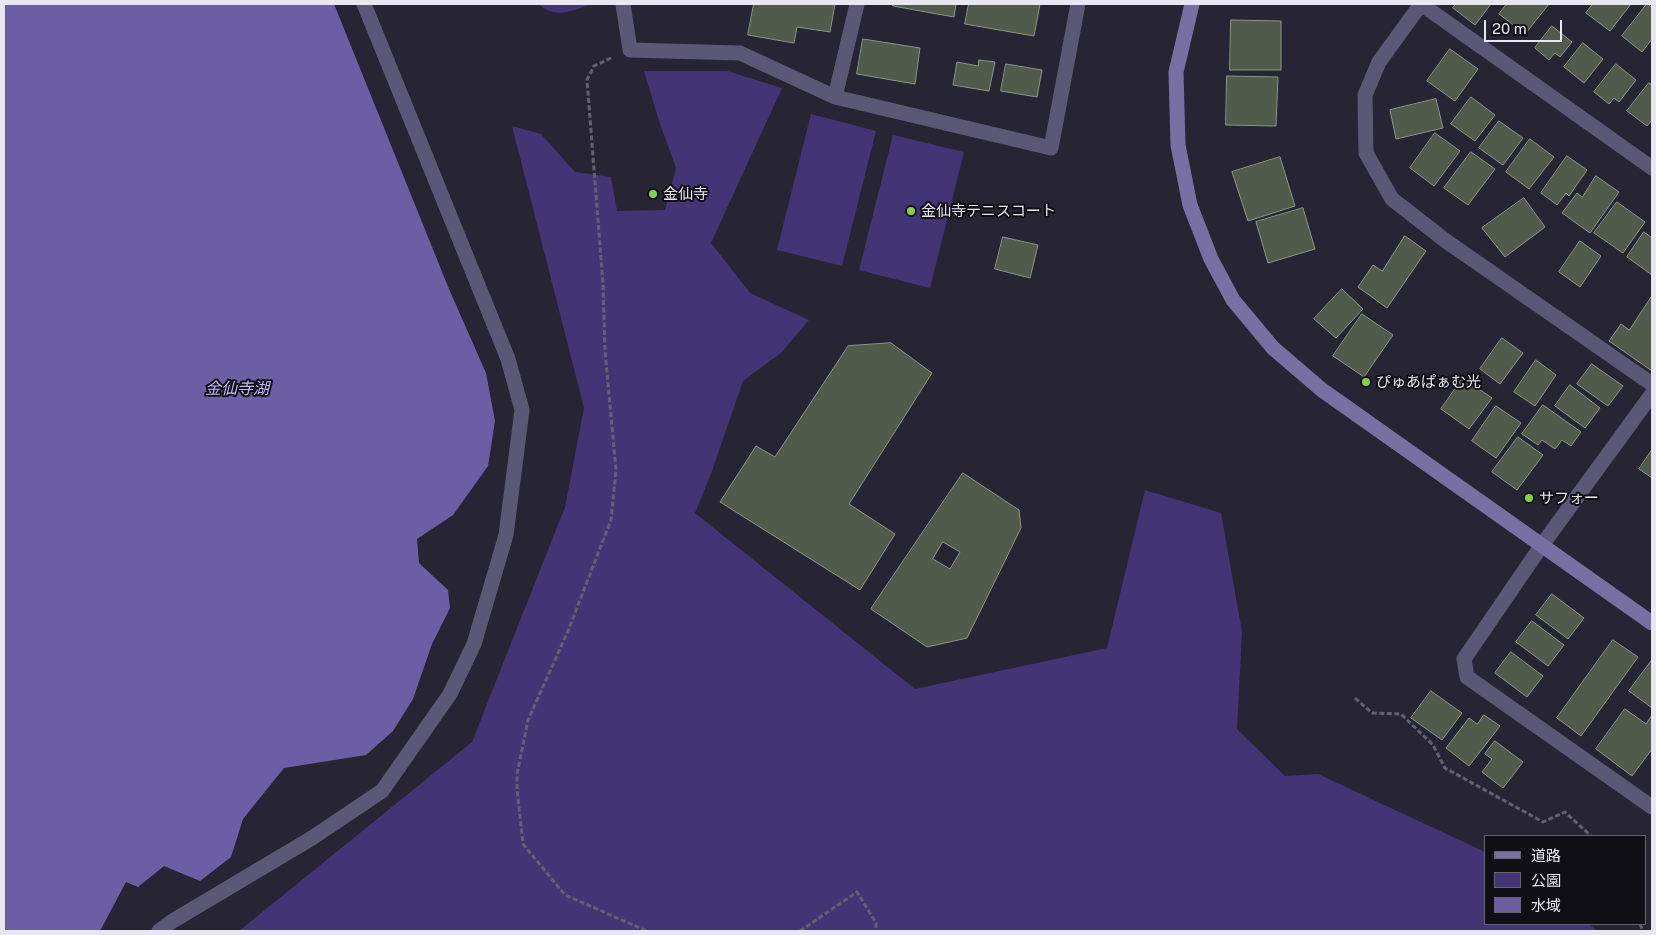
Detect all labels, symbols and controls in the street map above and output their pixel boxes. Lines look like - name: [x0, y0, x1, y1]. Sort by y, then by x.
- scale bar: [1486, 10, 1564, 42]
- text: 20 m: [1492, 20, 1527, 37]
- place label: 金仙寺: [663, 185, 708, 203]
- marker: 金仙寺: [647, 188, 659, 200]
- place label: 金仙寺テニスコート: [921, 202, 1056, 220]
- marker: 金仙寺テニスコート: [905, 205, 917, 217]
- place label: ぴゅあぱぁむ光: [1376, 373, 1481, 391]
- marker: ぴゅあぱぁむ光: [1360, 376, 1372, 388]
- water label: 金仙寺湖: [205, 379, 269, 399]
- place label: サフォー: [1539, 489, 1599, 507]
- marker: サフォー: [1523, 492, 1535, 504]
- legend: [1484, 835, 1646, 925]
- text: 道路: [1531, 847, 1561, 864]
- text: 公園: [1531, 872, 1561, 889]
- text: 水域: [1531, 897, 1561, 914]

